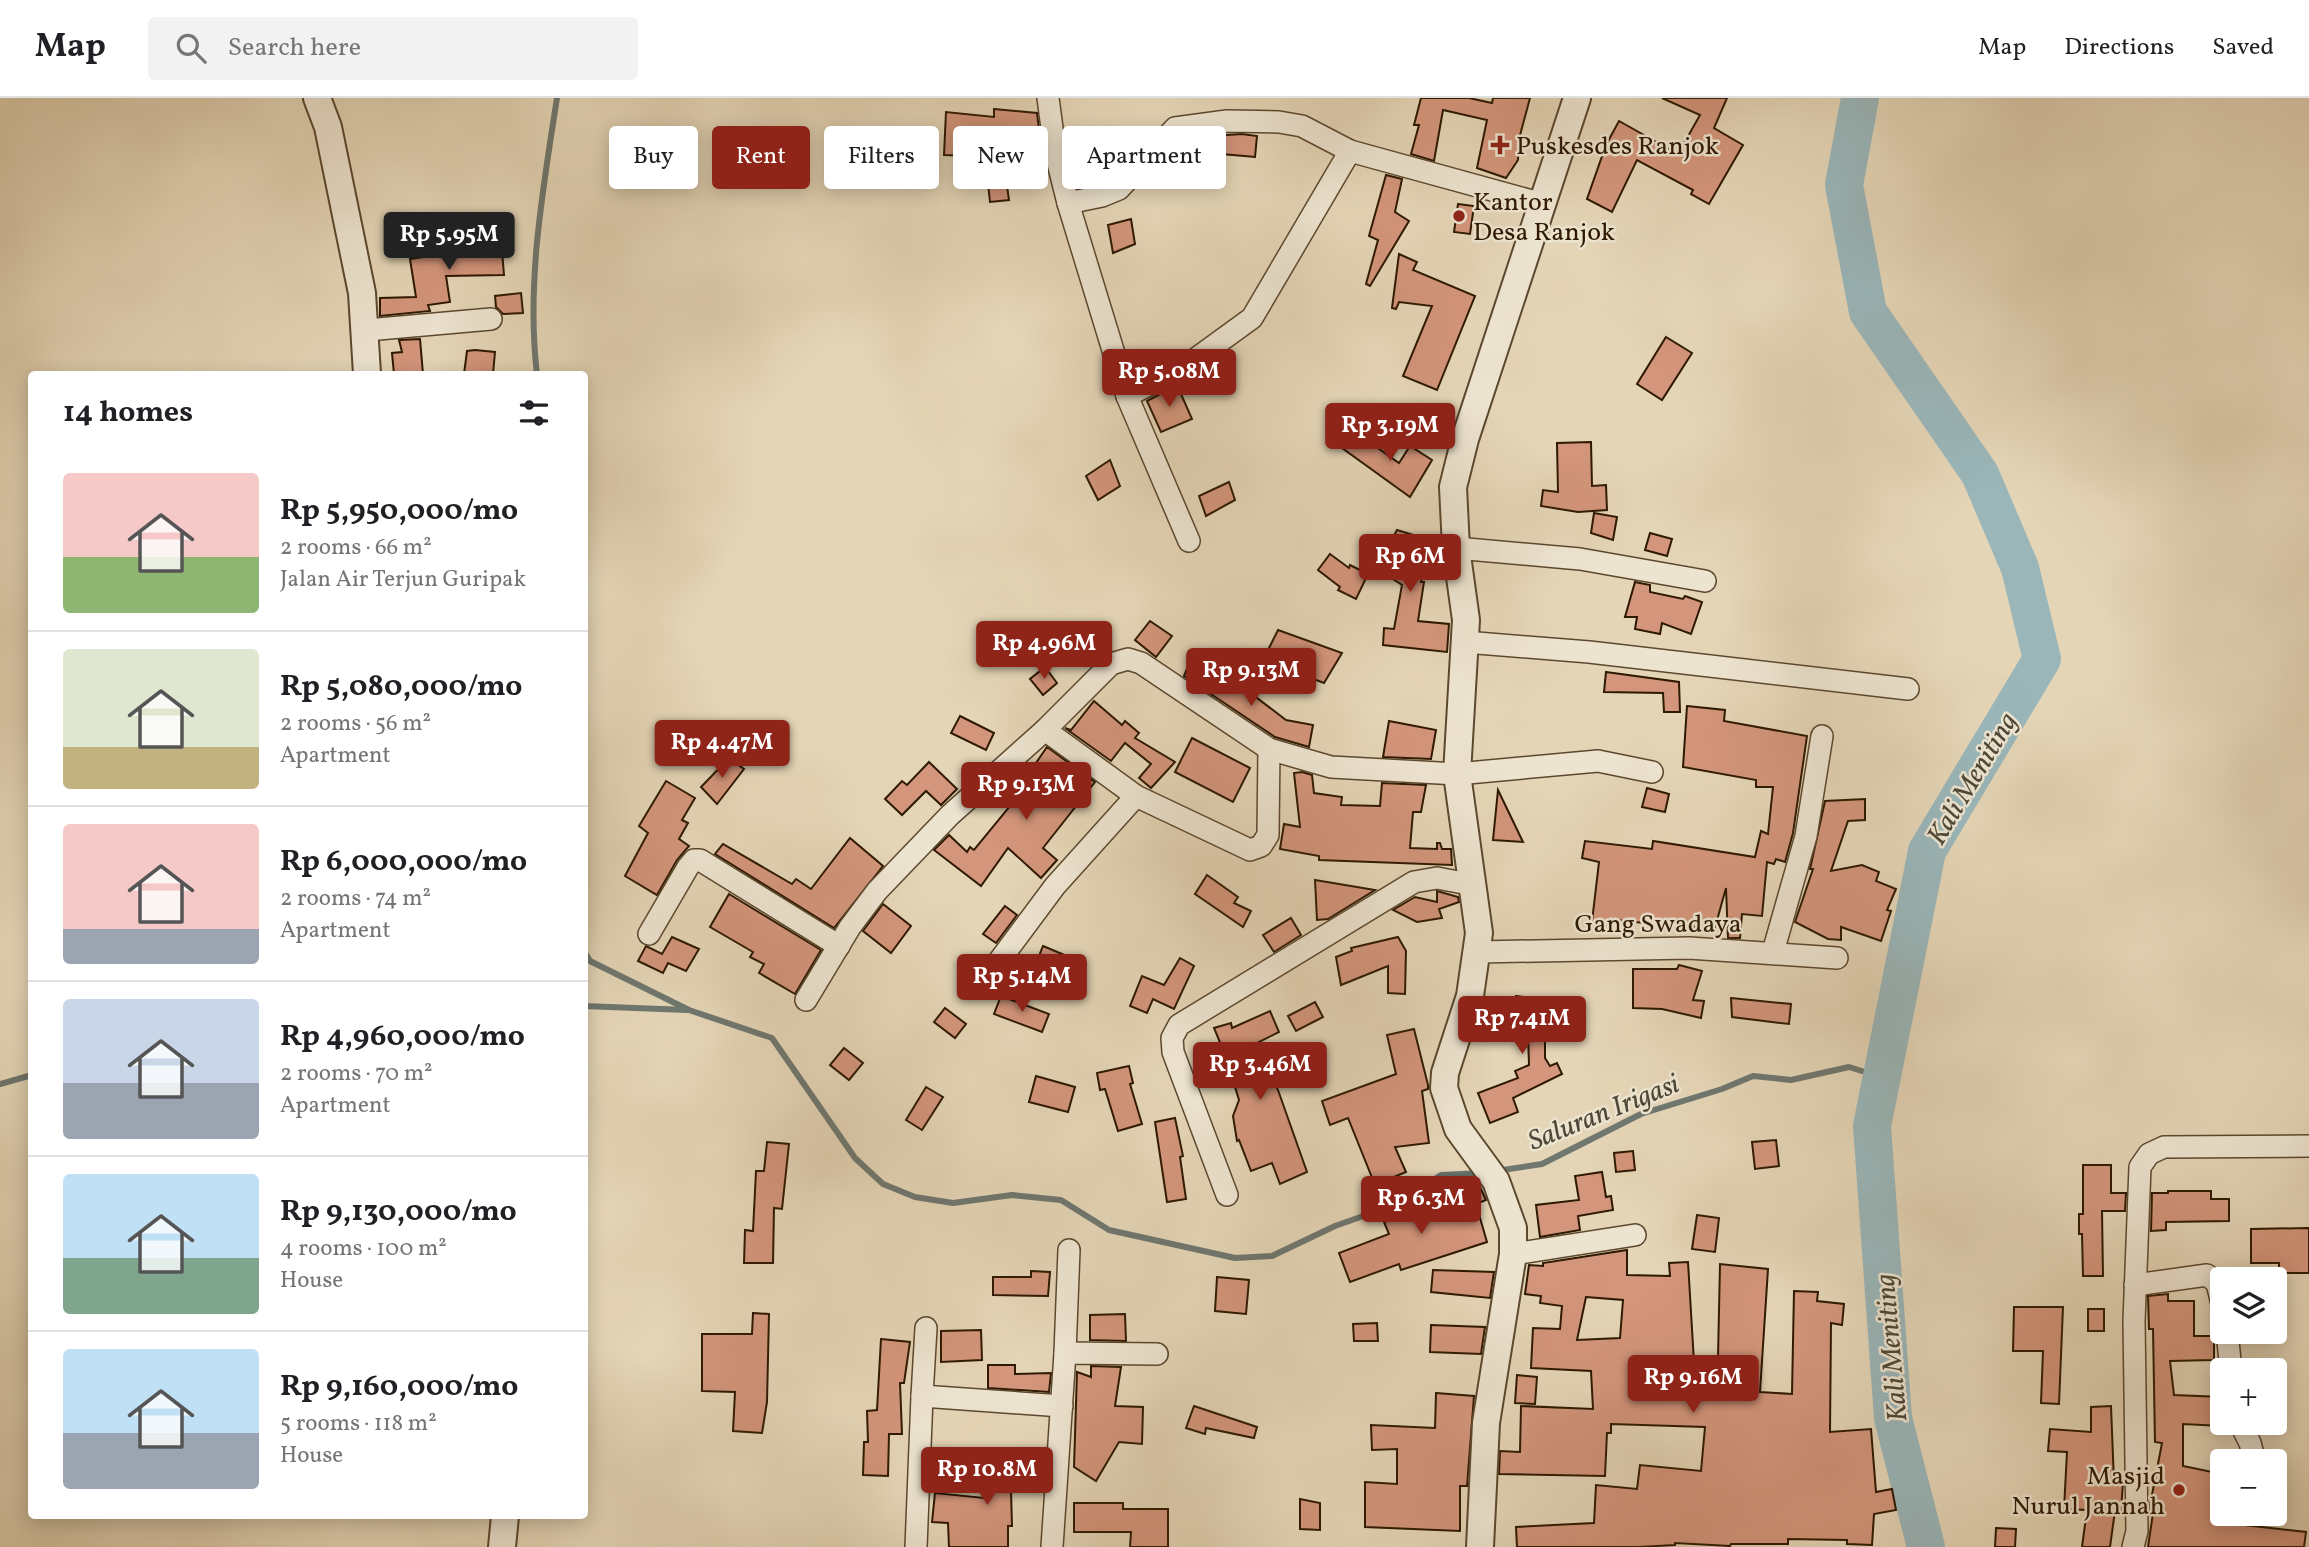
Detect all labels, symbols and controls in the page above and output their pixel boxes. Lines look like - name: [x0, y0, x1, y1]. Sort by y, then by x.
- search box: [148, 17, 638, 80]
- text: Map: [35, 25, 106, 71]
- icon: search: [172, 29, 210, 67]
- text: Search here: [228, 30, 361, 66]
- text: Map: [1978, 31, 2026, 65]
- text: Directions: [2064, 31, 2174, 65]
- text: Saved: [2212, 31, 2274, 65]
- chip: Buy: [609, 126, 698, 189]
- chip: Rent: [712, 126, 810, 189]
- chip: Filters: [824, 126, 939, 189]
- chip: New: [953, 126, 1048, 189]
- chip: Apartment: [1062, 126, 1226, 189]
- place label: Puskesdes Ranjok: [1516, 129, 1719, 165]
- marker: Puskesdes Ranjok: [1490, 135, 1510, 155]
- place label: Kantor Desa Ranjok: [1473, 185, 1615, 251]
- marker: Kantor Desa Ranjok: [1451, 208, 1467, 224]
- pin: Rp 5.95M: [377, 212, 521, 272]
- text: Rp 5.95M: [400, 219, 498, 251]
- pin: Rp 5.08M: [1097, 350, 1241, 409]
- text: Rp 5.08M: [1118, 356, 1220, 388]
- text: 14 homes: [63, 392, 193, 434]
- icon: filters: [515, 394, 553, 432]
- pin: Rp 3.19M: [1318, 404, 1462, 463]
- text: Rp 3.19M: [1341, 410, 1439, 442]
- text: Rp 5,950,000/mo: [280, 490, 518, 532]
- icon: home: [119, 501, 203, 585]
- text: 2 rooms · 66 m²: [280, 532, 432, 564]
- pin: Rp 6M: [1361, 534, 1459, 594]
- text: Rp 6M: [1375, 541, 1445, 573]
- text: Jalan Air Terjun Guripak: [280, 564, 526, 596]
- pin: Rp 4.96M: [972, 622, 1116, 681]
- text: Rp 4.96M: [992, 628, 1096, 660]
- pin: Rp 9.13M: [1179, 648, 1323, 708]
- text: Rp 9.13M: [1202, 655, 1300, 687]
- text: Rp 5,080,000/mo: [280, 666, 523, 708]
- icon: home: [119, 677, 203, 761]
- water label: Kali Meniting: [1918, 706, 2028, 853]
- text: 2 rooms · 56 m²: [280, 708, 431, 740]
- pin: Rp 4.47M: [650, 720, 794, 780]
- text: Rp 4.47M: [671, 727, 773, 759]
- text: Apartment: [280, 740, 391, 772]
- pin: Rp 9.13M: [954, 762, 1098, 822]
- text: Rp 9.13M: [977, 769, 1075, 801]
- text: Rp 6,000,000/mo: [280, 841, 527, 883]
- icon: home: [119, 852, 203, 936]
- text: 2 rooms · 74 m²: [280, 883, 431, 915]
- street label: Gang Swadaya: [1574, 907, 1742, 943]
- text: Apartment: [280, 915, 391, 947]
- pin: Rp 5.14M: [950, 954, 1094, 1014]
- text: Rp 5.14M: [973, 961, 1071, 993]
- pin: Rp 7.41M: [1450, 996, 1594, 1056]
- text: Rp 7.41M: [1474, 1003, 1570, 1035]
- text: Rp 4,960,000/mo: [280, 1016, 525, 1058]
- icon: home: [119, 1027, 203, 1111]
- pin: Rp 3.46M: [1188, 1042, 1332, 1102]
- text: Rp 3.46M: [1209, 1049, 1311, 1081]
- text: 2 rooms · 70 m²: [280, 1058, 433, 1090]
- water label: Saluran Irigasi: [1523, 1065, 1686, 1161]
- text: Apartment: [280, 1090, 391, 1122]
- pin: Rp 6.3M: [1356, 1176, 1486, 1236]
- text: Rp 6.3M: [1377, 1183, 1465, 1215]
- text: Rp 9,130,000/mo: [280, 1191, 517, 1233]
- icon: home: [119, 1202, 203, 1286]
- text: 4 rooms · 100 m²: [280, 1233, 447, 1265]
- text: House: [280, 1265, 343, 1297]
- map controls: [2210, 1267, 2287, 1526]
- button: layers: [2210, 1267, 2287, 1344]
- water label: Kali Meniting: [1867, 1272, 1918, 1423]
- pin: Rp 9.16M: [1621, 1356, 1765, 1415]
- button: +: [2210, 1358, 2287, 1435]
- text: Rp 9.16M: [1644, 1362, 1742, 1394]
- text: Rp 9,160,000/mo: [280, 1366, 518, 1408]
- icon: home: [119, 1377, 203, 1461]
- text: 5 rooms · 118 m²: [280, 1408, 437, 1440]
- text: House: [280, 1440, 343, 1472]
- pin: Rp 10.8M: [915, 1448, 1059, 1507]
- button: −: [2210, 1449, 2287, 1526]
- text: Rp 10.8M: [937, 1454, 1037, 1486]
- place label: Masjid Nurul Jannah: [2012, 1459, 2165, 1525]
- marker: Masjid Nurul Jannah: [2171, 1482, 2187, 1498]

